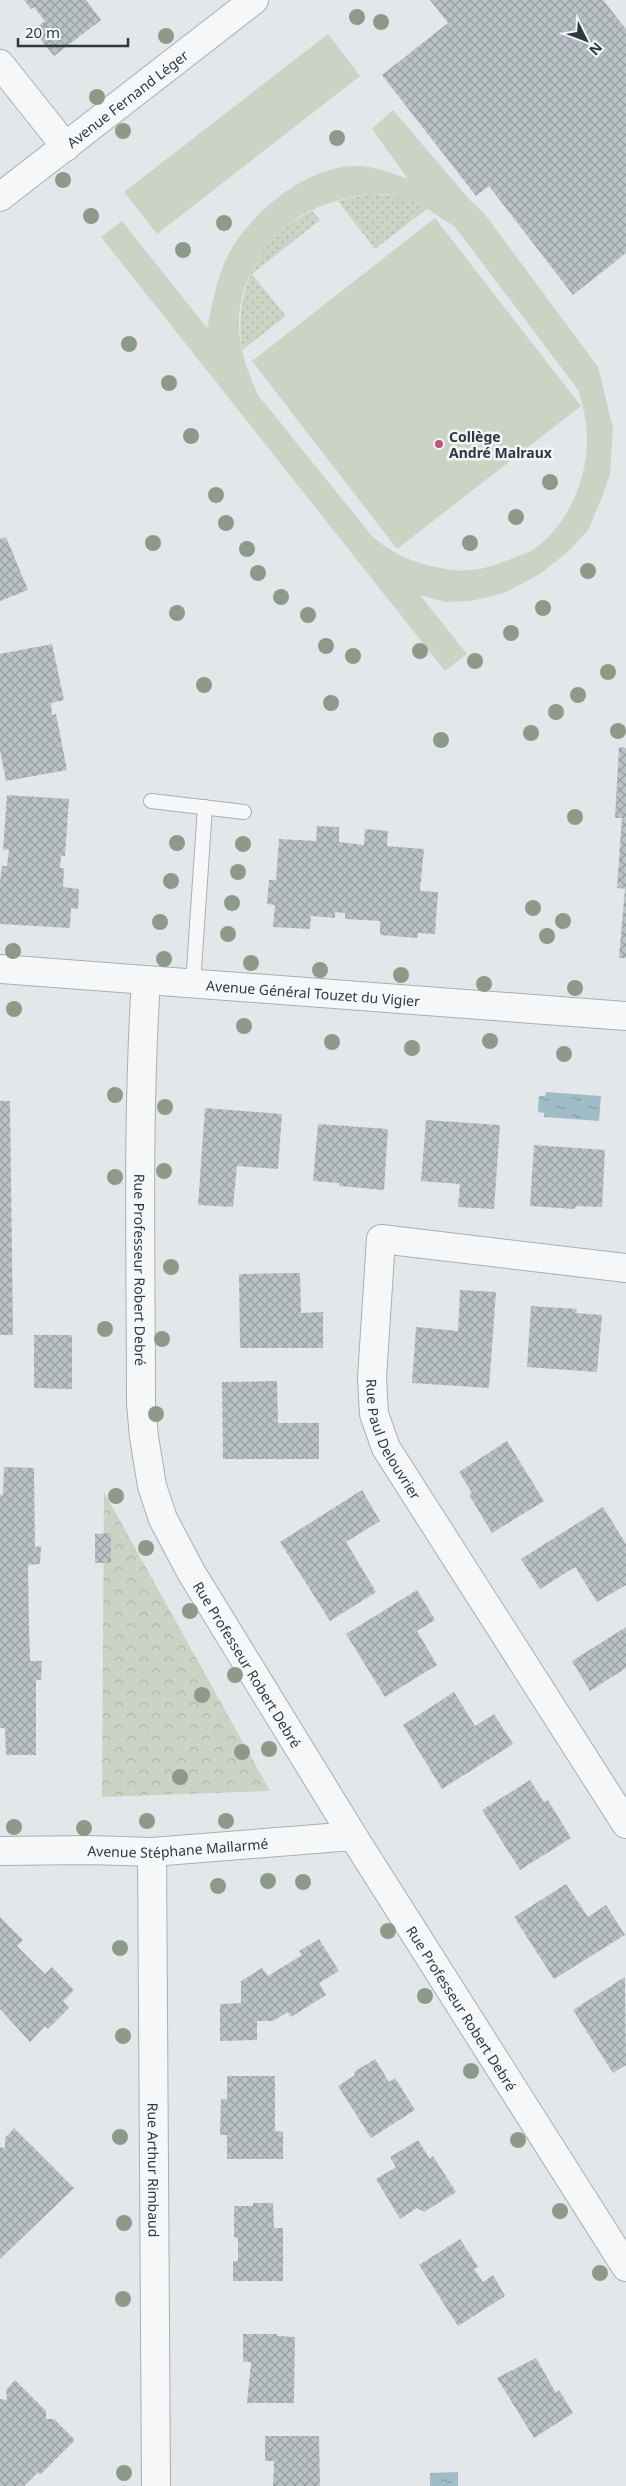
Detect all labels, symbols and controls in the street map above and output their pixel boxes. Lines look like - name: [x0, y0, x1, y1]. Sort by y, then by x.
- scale bar: [18, 15, 128, 47]
- north arrow: [561, 15, 611, 65]
- text: 20 m: [25, 22, 60, 42]
- text: N: [585, 38, 607, 60]
- street label: Avenue Fernand Léger: [63, 45, 192, 151]
- place label: Collège André Malraux: [449, 427, 553, 462]
- marker: Collège André Malraux: [433, 438, 445, 450]
- street label: Avenue Général Touzet du Vigier: [206, 975, 421, 1010]
- street label: Rue Professeur Robert Debré: [131, 1174, 150, 1366]
- street label: Rue Paul Delouvrier: [363, 1378, 426, 1503]
- street label: Rue Professeur Robert Debré: [189, 1578, 306, 1751]
- street label: Avenue Stéphane Mallarmé: [87, 1833, 269, 1862]
- street label: Rue Professeur Robert Debré: [403, 1922, 521, 2094]
- street label: Rue Arthur Rimbaud: [144, 2103, 164, 2237]

